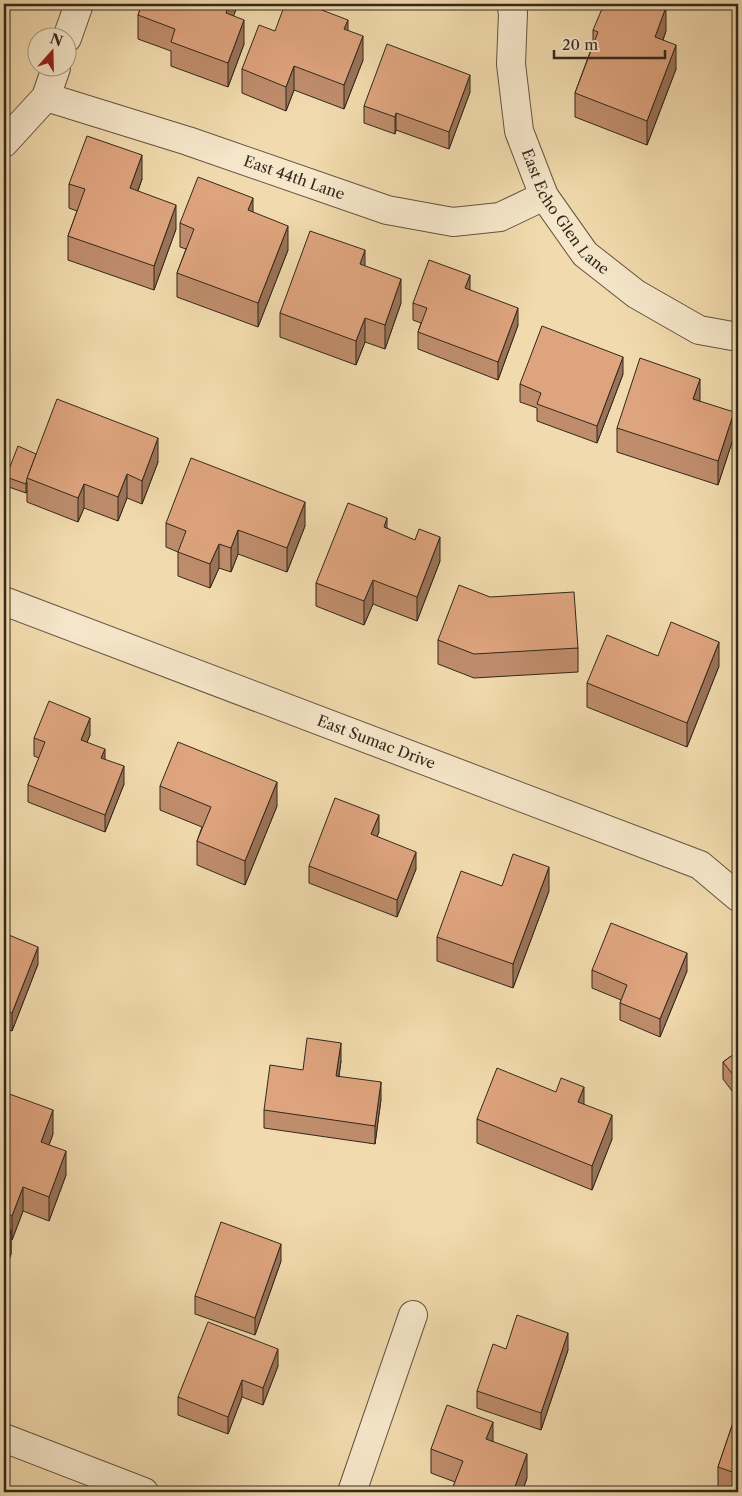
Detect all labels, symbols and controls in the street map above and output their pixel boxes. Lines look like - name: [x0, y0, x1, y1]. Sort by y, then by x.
- north arrow: [28, 28, 78, 78]
- scale bar: [554, 28, 666, 60]
- text: N: [48, 29, 65, 50]
- text: 20 m: [562, 35, 598, 54]
- street label: East Echo Glen Lane: [518, 146, 613, 278]
- street label: East 44th Lane: [241, 151, 347, 204]
- street label: East Sumac Drive: [314, 711, 438, 773]

